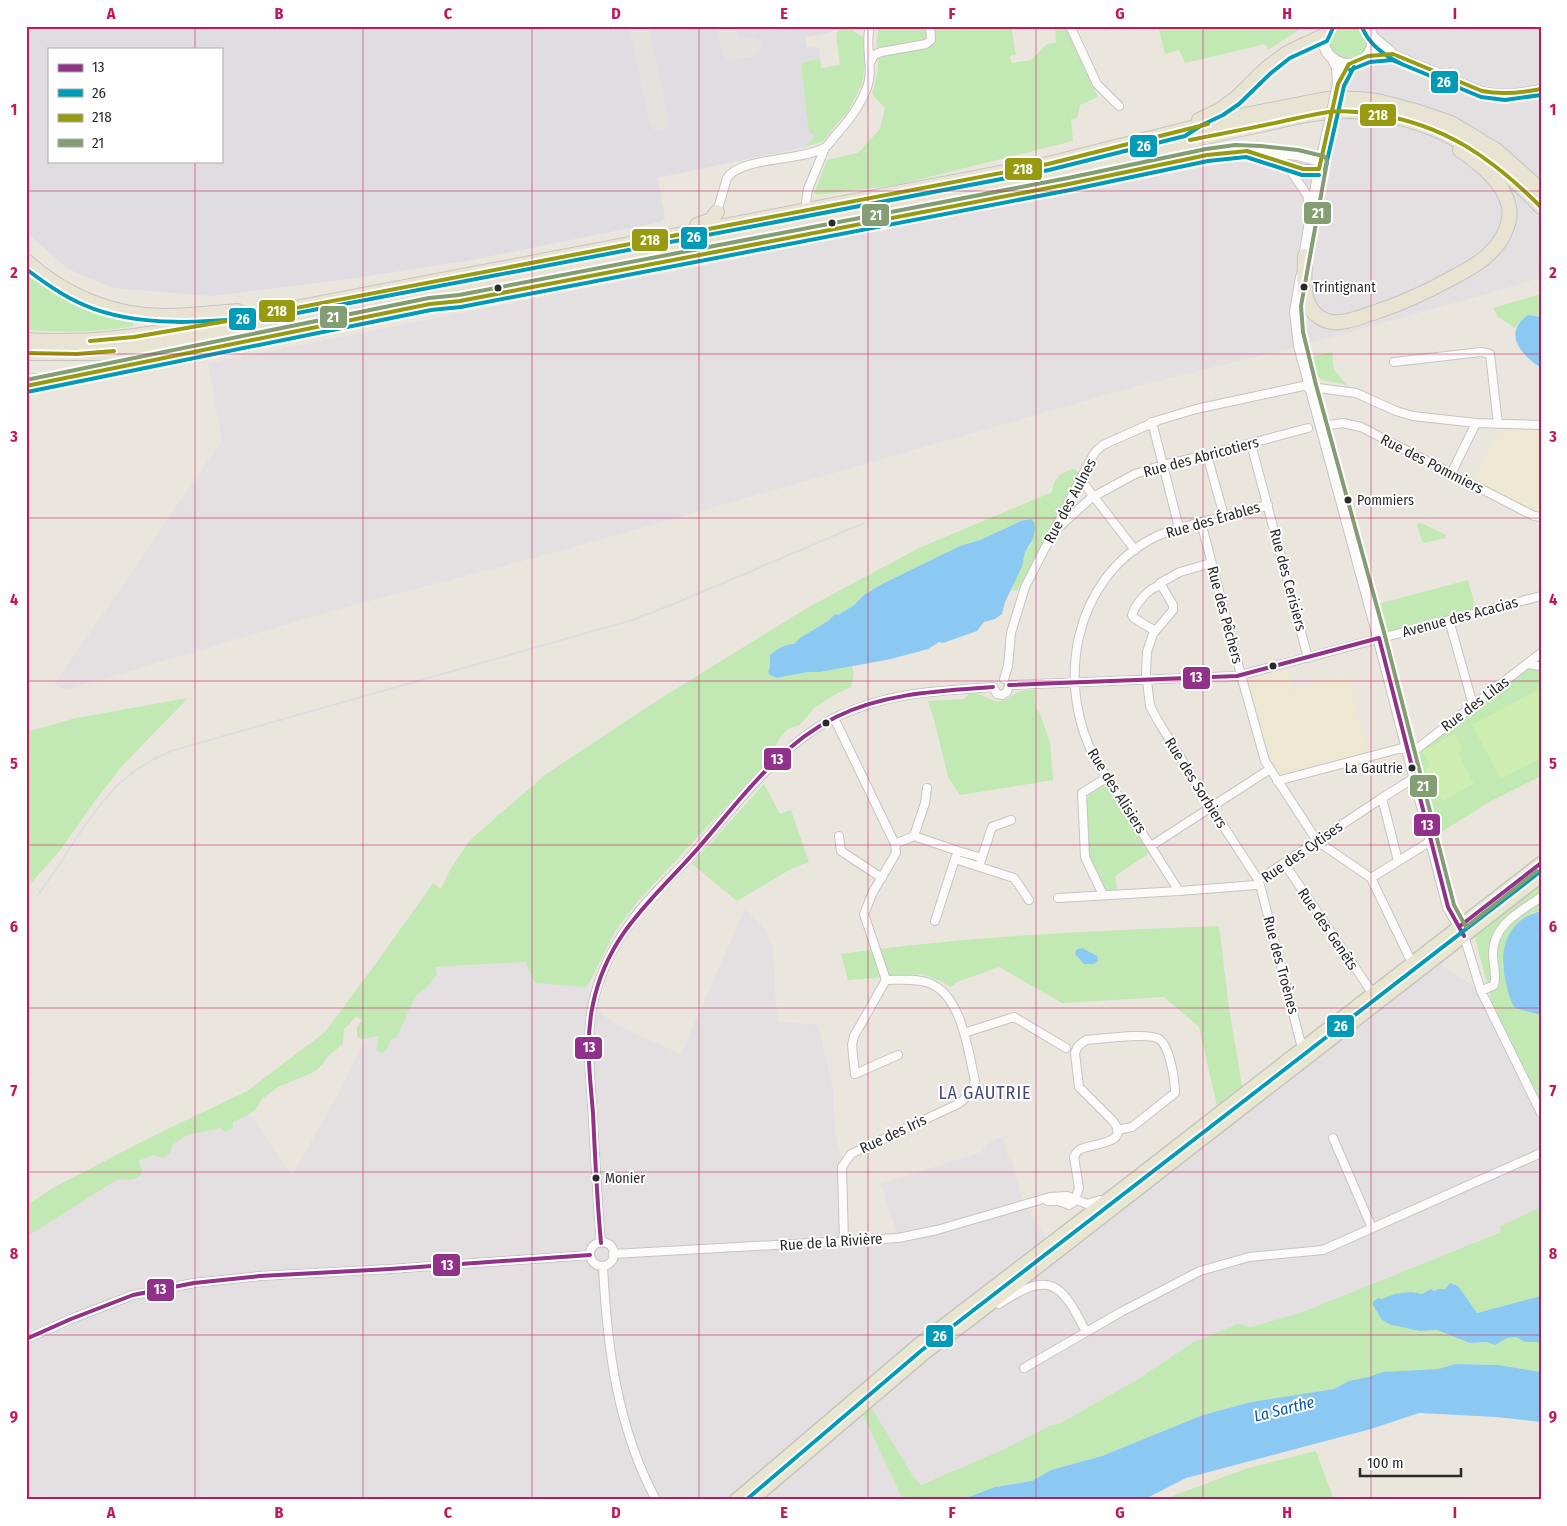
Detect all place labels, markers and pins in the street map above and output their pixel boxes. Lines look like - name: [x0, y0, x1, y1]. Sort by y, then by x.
- unlabelled marker: [827, 218, 837, 228]
- place label: Trintignant: [1313, 279, 1376, 296]
- marker: Trintignant: [1299, 282, 1309, 292]
- unlabelled marker: [493, 283, 503, 293]
- place label: Pommiers: [1357, 492, 1414, 509]
- marker: Pommiers: [1343, 495, 1353, 505]
- unlabelled marker: [1268, 661, 1278, 671]
- unlabelled marker: [821, 718, 831, 728]
- place label: La Gautrie: [1345, 760, 1403, 777]
- marker: La Gautrie: [1407, 763, 1417, 773]
- place label: Monier: [605, 1170, 645, 1187]
- marker: Monier: [591, 1173, 601, 1183]

